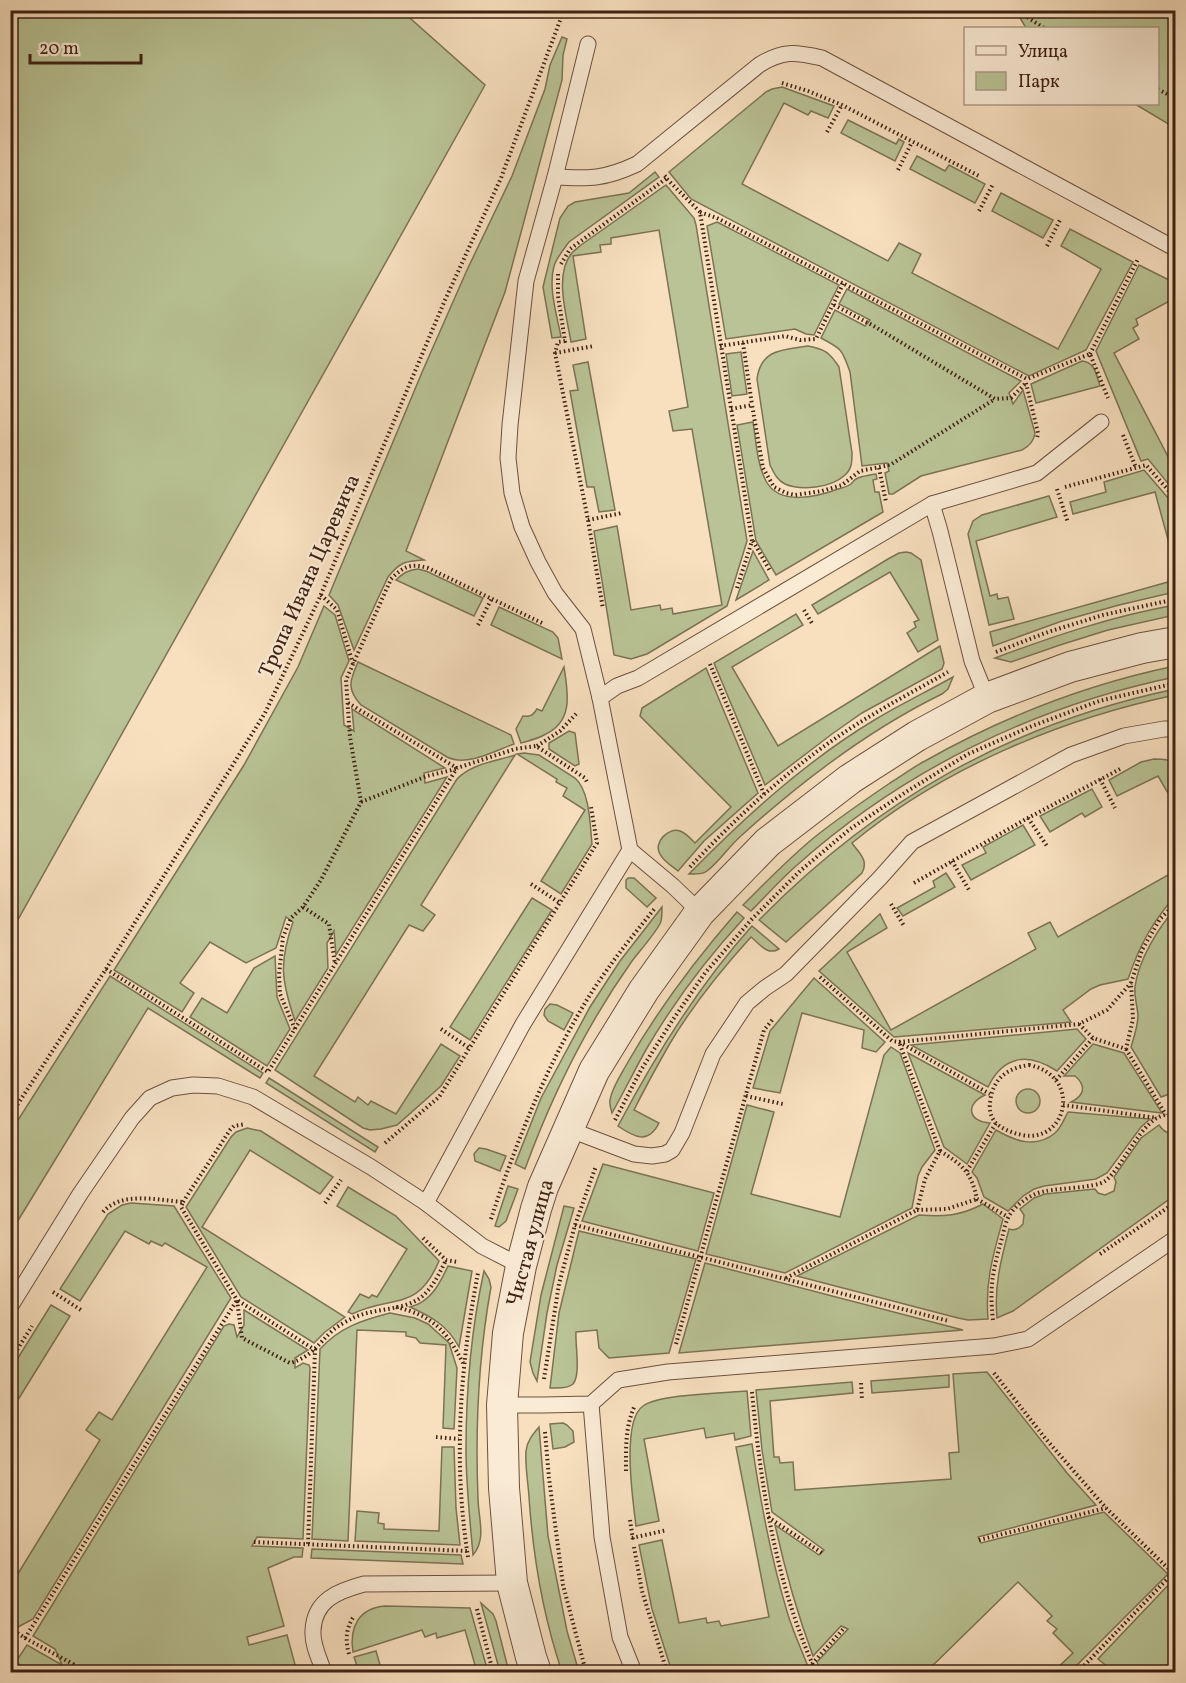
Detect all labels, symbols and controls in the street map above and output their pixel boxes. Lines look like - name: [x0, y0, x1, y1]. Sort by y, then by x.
- scale bar: [30, 27, 141, 65]
- legend: [964, 27, 1159, 105]
- text: 20 m: [39, 37, 79, 62]
- text: Улица: [1018, 40, 1068, 65]
- text: Парк: [1018, 70, 1060, 95]
- street label: Тропа Ивана Царевича: [252, 470, 368, 682]
- street label: Чистая улица: [500, 1176, 562, 1310]

